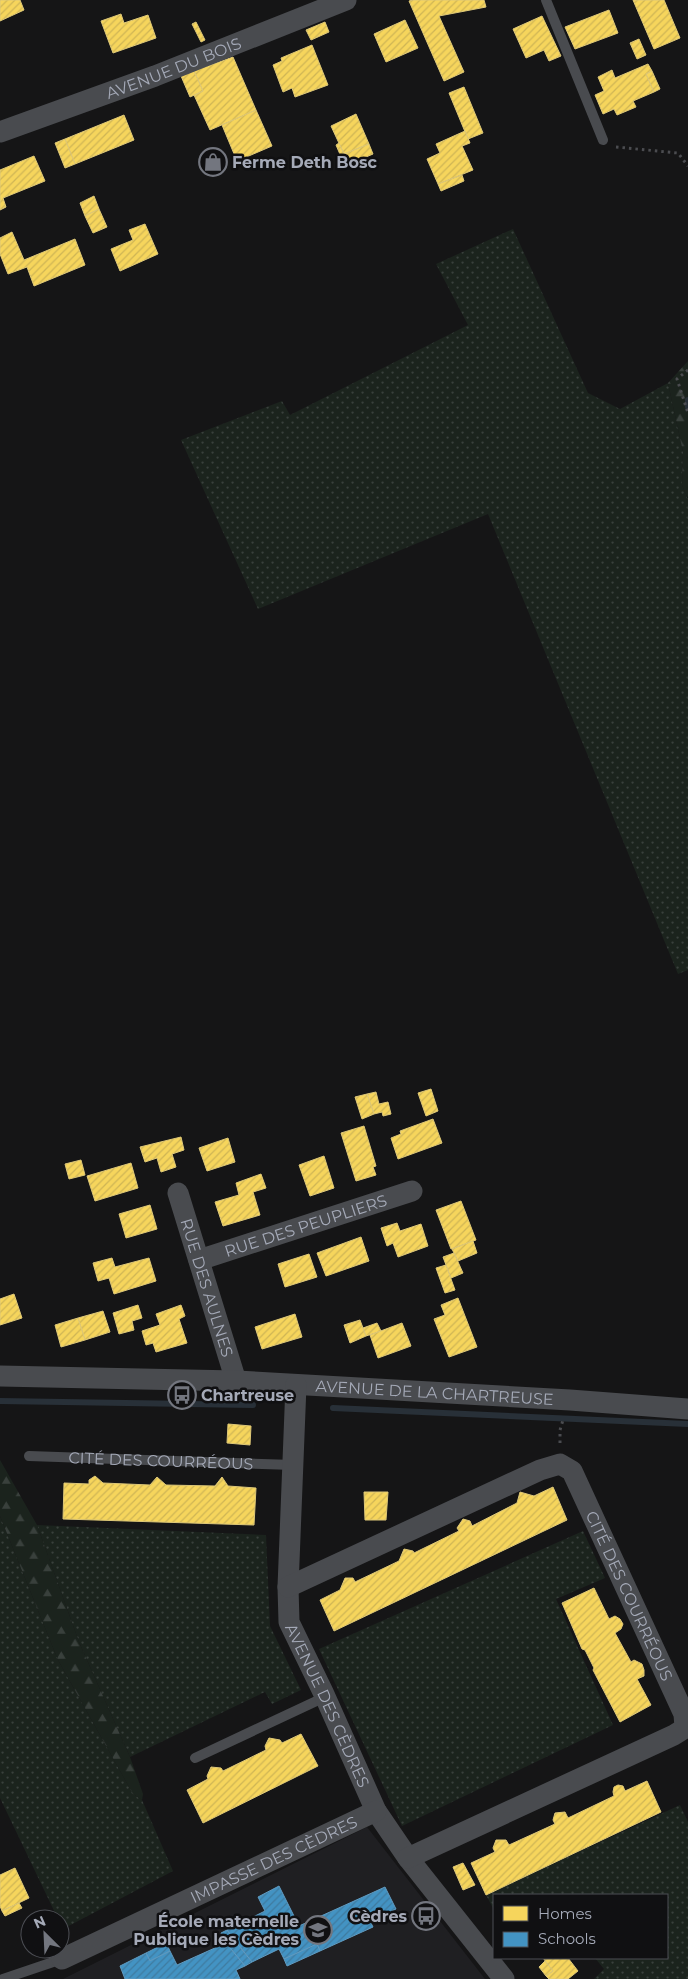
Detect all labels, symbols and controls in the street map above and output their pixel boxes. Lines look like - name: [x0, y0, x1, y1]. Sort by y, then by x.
- street label: AVENUE DU BOIS: [103, 33, 244, 102]
- shop icon: Ferme Deth Bosc: [198, 147, 228, 177]
- place label: Ferme Deth Bosc: [232, 153, 377, 172]
- street label: RUE DES PEUPLIERS: [222, 1190, 389, 1261]
- street label: RUE DES AULNES: [177, 1216, 238, 1359]
- street label: AVENUE DE LA CHARTREUSE: [315, 1376, 554, 1409]
- bus stop icon: Chartreuse: [167, 1380, 197, 1410]
- place label: Chartreuse: [201, 1386, 294, 1405]
- street label: CITÉ DES COURRÉOUS: [68, 1448, 254, 1473]
- street label: CITÉ DES COURRÉOUS: [582, 1508, 677, 1684]
- street label: AVENUE DES CÈDRES: [282, 1620, 374, 1790]
- street label: IMPASSE DES CÈDRES: [187, 1812, 360, 1907]
- legend: [493, 1894, 668, 1959]
- bus stop icon: Cèdres: [411, 1901, 441, 1931]
- text: Homes: [538, 1904, 592, 1923]
- place label: Cèdres: [349, 1907, 407, 1926]
- north arrow: [20, 1909, 70, 1959]
- text: N: [31, 1912, 49, 1933]
- place label: École maternelle Publique les Cèdres: [133, 1912, 299, 1949]
- school or university icon: École maternelle Publique les Cèdres: [303, 1915, 333, 1945]
- text: Schools: [538, 1929, 596, 1948]

